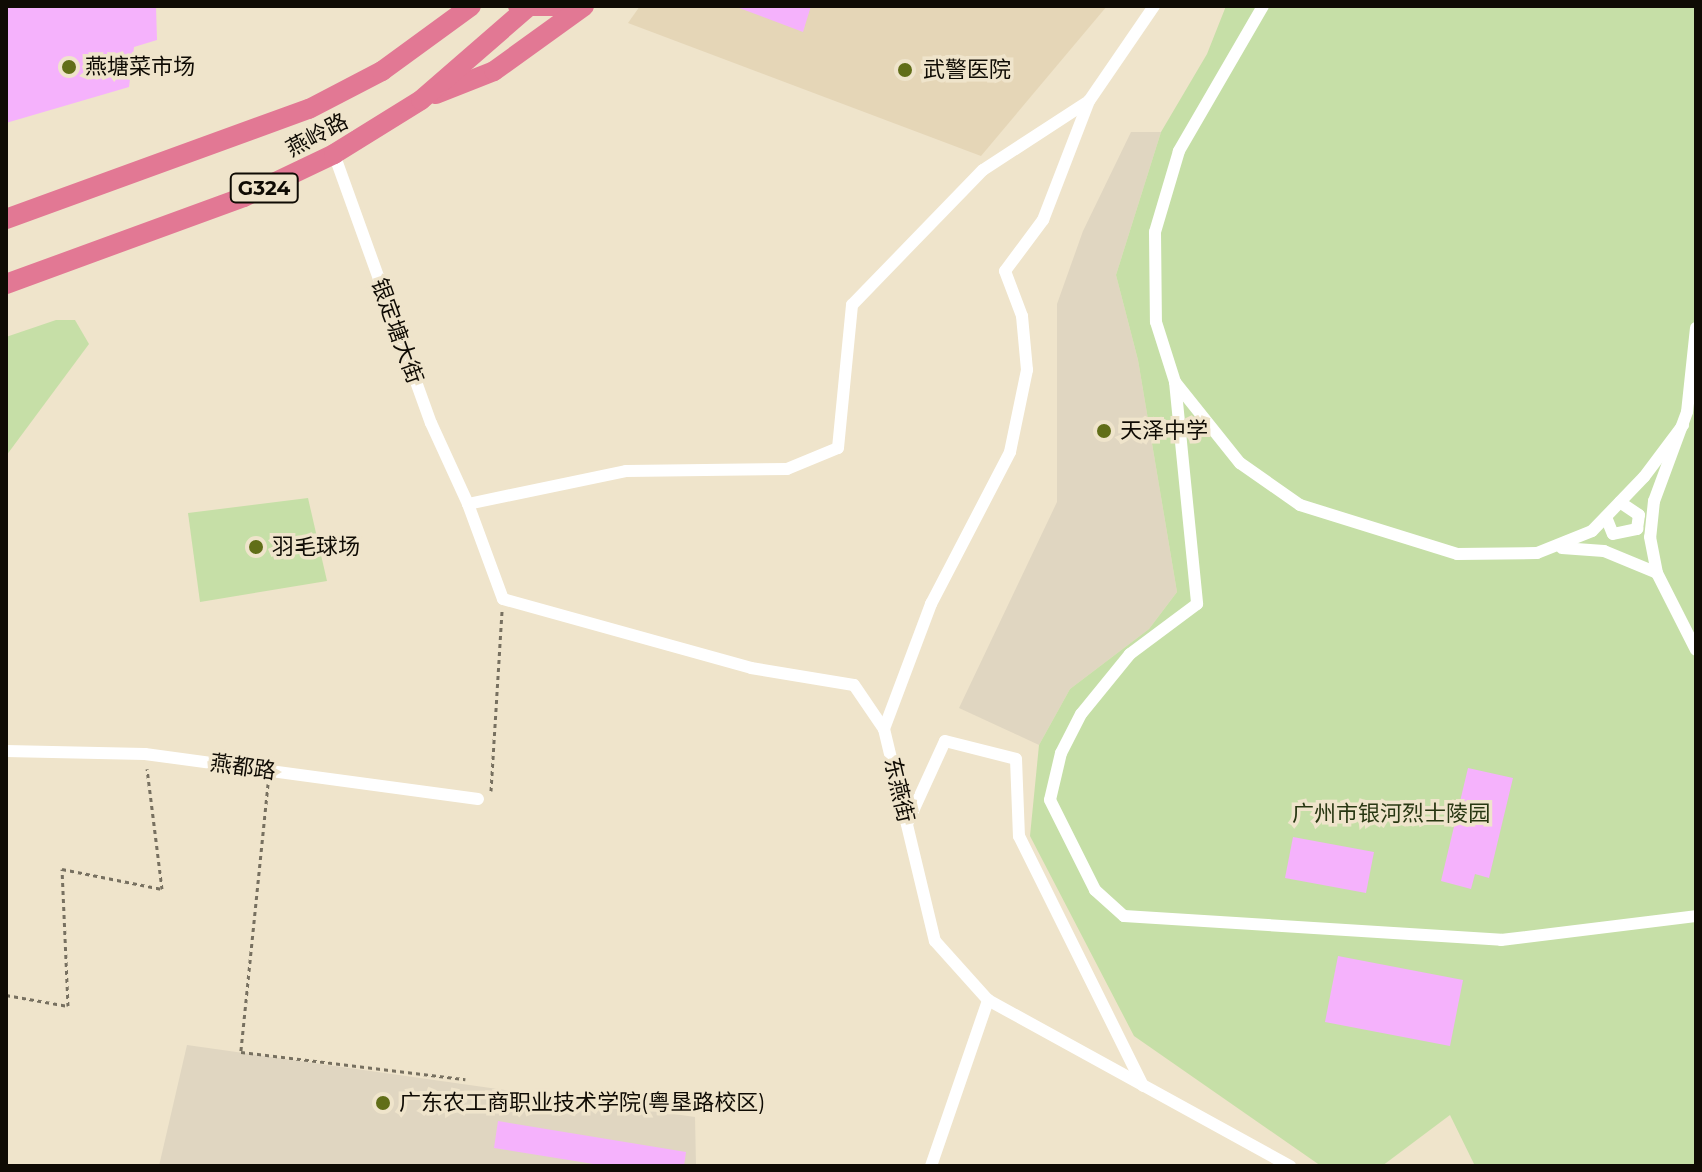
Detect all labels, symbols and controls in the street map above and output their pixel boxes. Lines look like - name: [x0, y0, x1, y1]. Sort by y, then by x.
- place label: 燕塘菜市场: [85, 54, 195, 80]
- place label: 武警医院: [923, 57, 1011, 83]
- marker: 燕塘菜市场: [60, 58, 78, 76]
- marker: 武警医院: [894, 59, 916, 81]
- street label: 燕岭路: [282, 108, 352, 162]
- road number: G324: [228, 172, 300, 204]
- street label: 银定塘大街: [366, 275, 428, 387]
- place label: 天泽中学: [1120, 418, 1208, 444]
- marker: 天泽中学: [1095, 422, 1113, 440]
- place label: 羽毛球场: [272, 534, 360, 560]
- marker: 羽毛球场: [247, 538, 265, 556]
- street label: 燕都路: [208, 749, 278, 785]
- street label: 东燕街: [879, 755, 919, 825]
- park label: 广州市银河烈士陵园: [1292, 801, 1490, 827]
- place label: 广东农工商职业技术学院(粤垦路校区): [399, 1090, 765, 1116]
- marker: 广东农工商职业技术学院(粤垦路校区): [374, 1094, 392, 1112]

